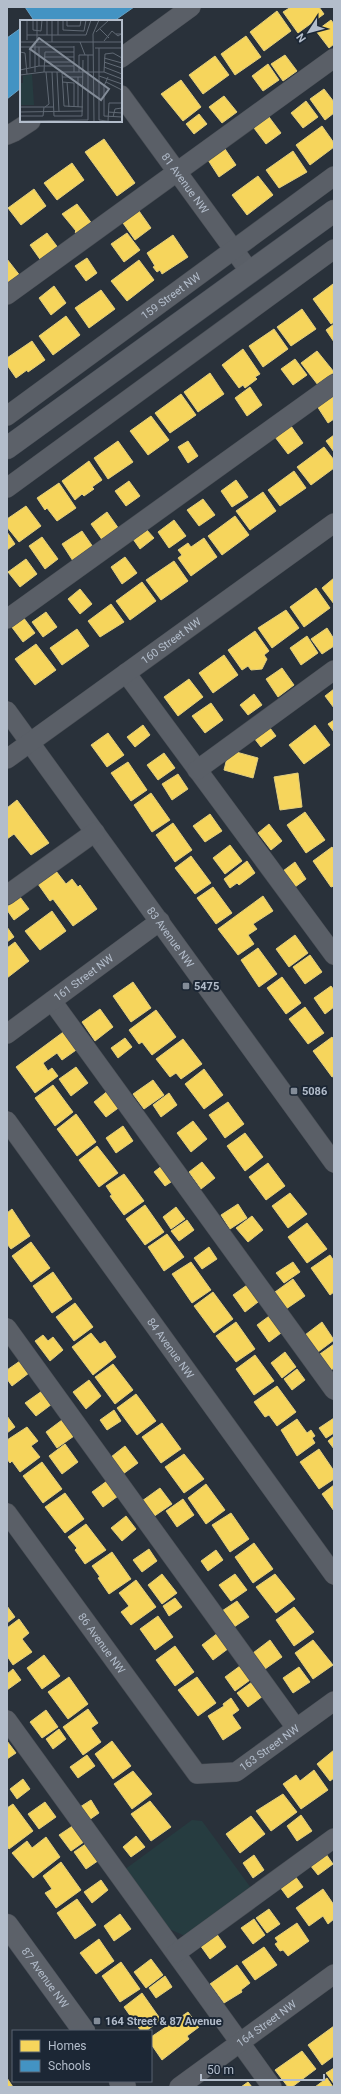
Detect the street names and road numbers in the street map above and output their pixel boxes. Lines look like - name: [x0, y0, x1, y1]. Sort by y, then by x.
- street label: 81 Avenue NW: [158, 151, 211, 216]
- street label: 159 Street NW: [139, 270, 203, 322]
- street label: 160 Street NW: [139, 615, 204, 667]
- street label: 83 Avenue NW: [144, 905, 196, 970]
- street label: 161 Street NW: [51, 952, 116, 1004]
- street label: 84 Avenue NW: [144, 1316, 197, 1381]
- street label: 86 Avenue NW: [75, 1611, 128, 1676]
- street label: 163 Street NW: [237, 1722, 302, 1774]
- street label: 87 Avenue NW: [19, 1945, 71, 2011]
- street label: 164 Street NW: [234, 1998, 299, 2050]

